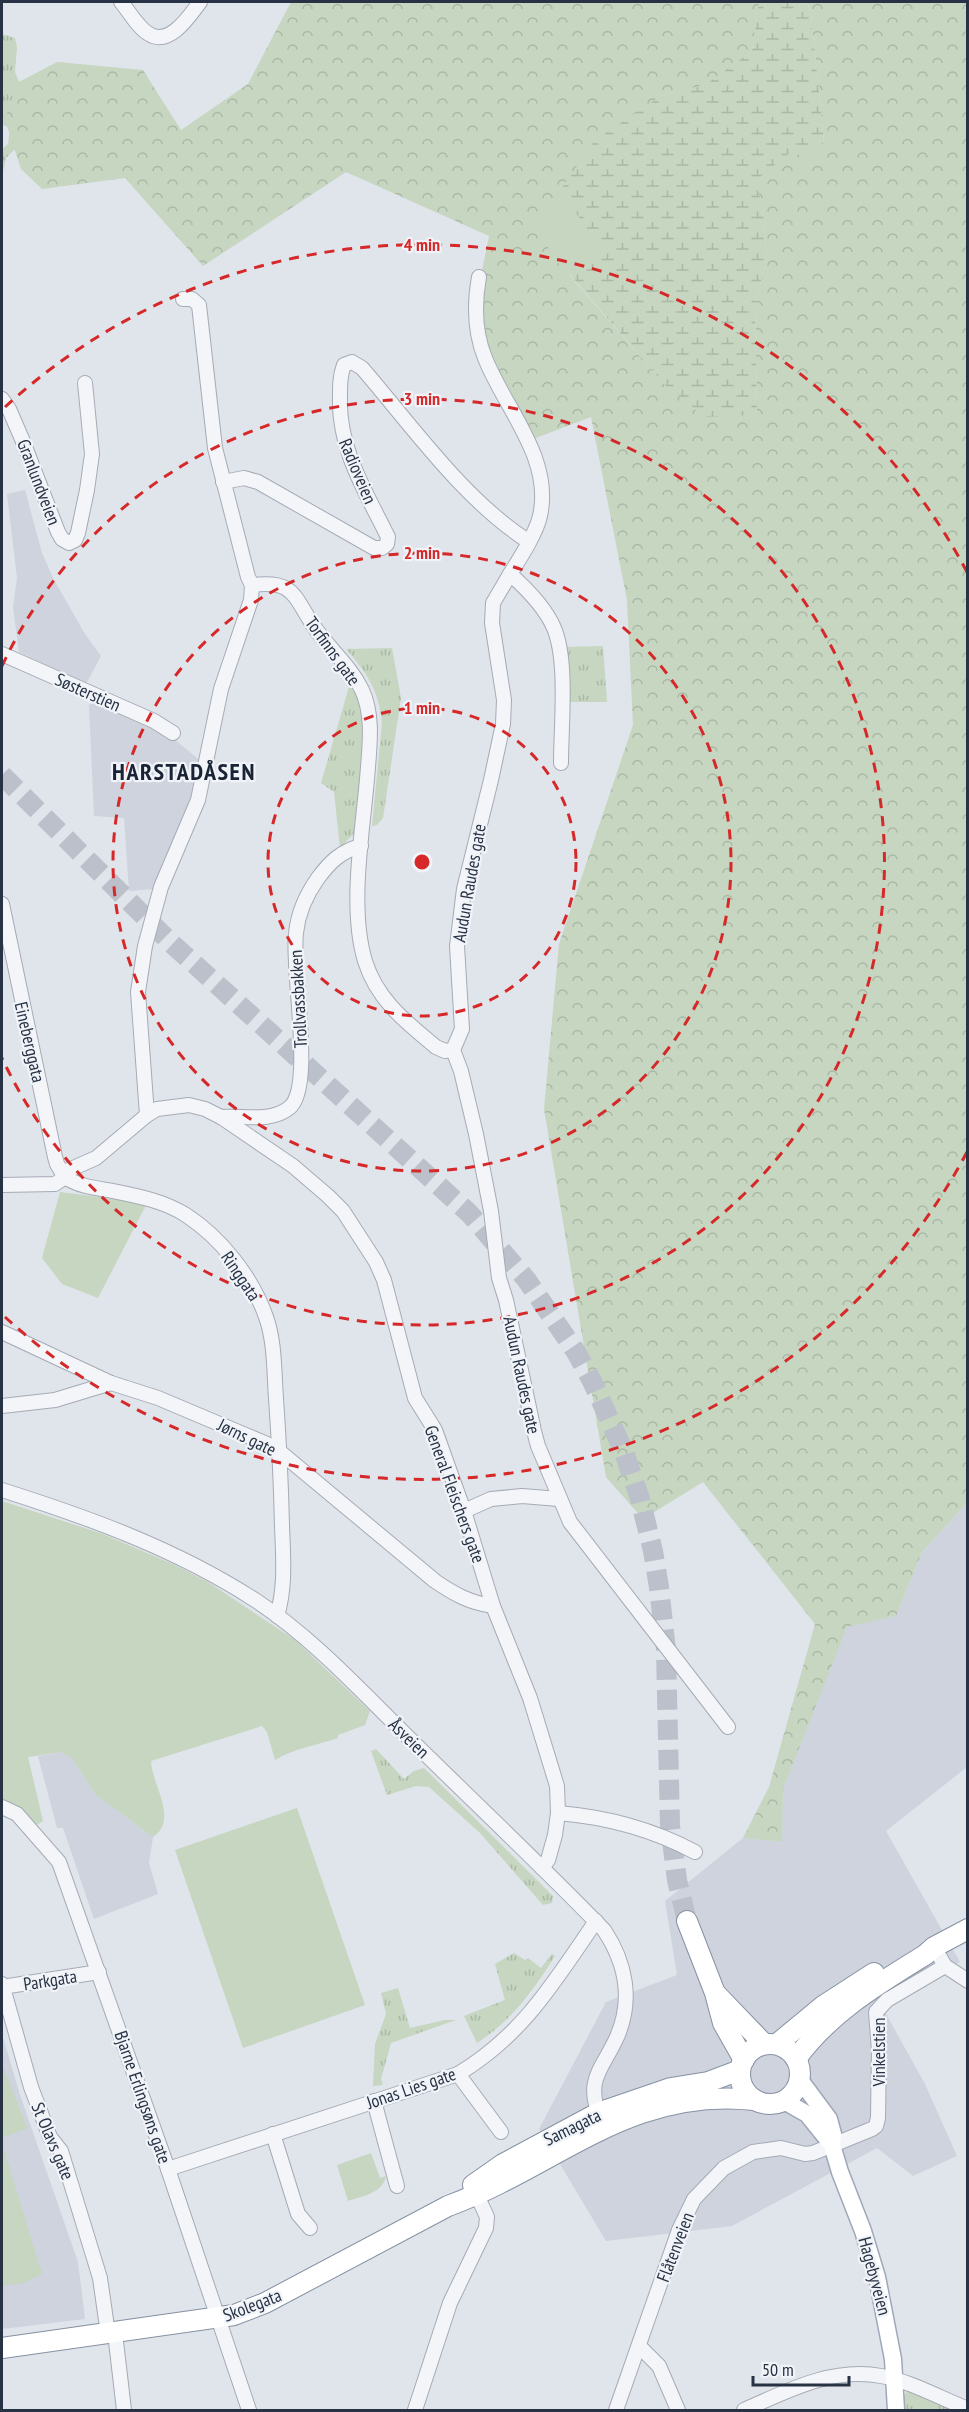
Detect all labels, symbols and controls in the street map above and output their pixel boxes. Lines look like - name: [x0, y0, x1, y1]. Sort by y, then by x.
- text: 4 min: [404, 233, 440, 256]
- text: 3 min: [404, 387, 440, 410]
- street label: Radioveien: [334, 435, 382, 507]
- street label: Granlundveien: [12, 436, 66, 528]
- text: 2 min: [404, 541, 440, 564]
- street label: Torfinns gate: [300, 612, 366, 690]
- street label: Søsterstien: [52, 667, 124, 717]
- text: 1 min: [404, 696, 440, 719]
- district label: HARSTADÅSEN: [112, 756, 256, 787]
- street label: Audun Raudes gate: [447, 822, 491, 944]
- centre of rings: [412, 852, 432, 872]
- street label: Trollvassbakken: [284, 949, 312, 1049]
- street label: Eineberggata: [10, 999, 50, 1085]
- street label: Ringgata: [216, 1247, 266, 1305]
- street label: Audun Raudes gate: [498, 1314, 546, 1436]
- street label: Jørns gate: [213, 1413, 280, 1461]
- street label: General Fleischers gate: [419, 1422, 491, 1566]
- street label: Åsveien: [384, 1713, 434, 1763]
- street label: Parkgata: [22, 1964, 78, 1996]
- street label: Vinkelstien: [867, 2018, 890, 2087]
- street label: Bjarne Erlingsøns gate: [109, 2028, 177, 2166]
- street label: Jonas Lies gate: [362, 2062, 459, 2114]
- street label: St Olavs gate: [26, 2099, 80, 2183]
- street label: Samagata: [540, 2103, 604, 2151]
- street label: Flåtenveien: [651, 2209, 699, 2285]
- street label: Hagebyveien: [853, 2234, 897, 2318]
- street label: Skolegata: [219, 2283, 285, 2327]
- scale bar: [753, 2349, 849, 2387]
- text: 50 m: [762, 2358, 794, 2381]

